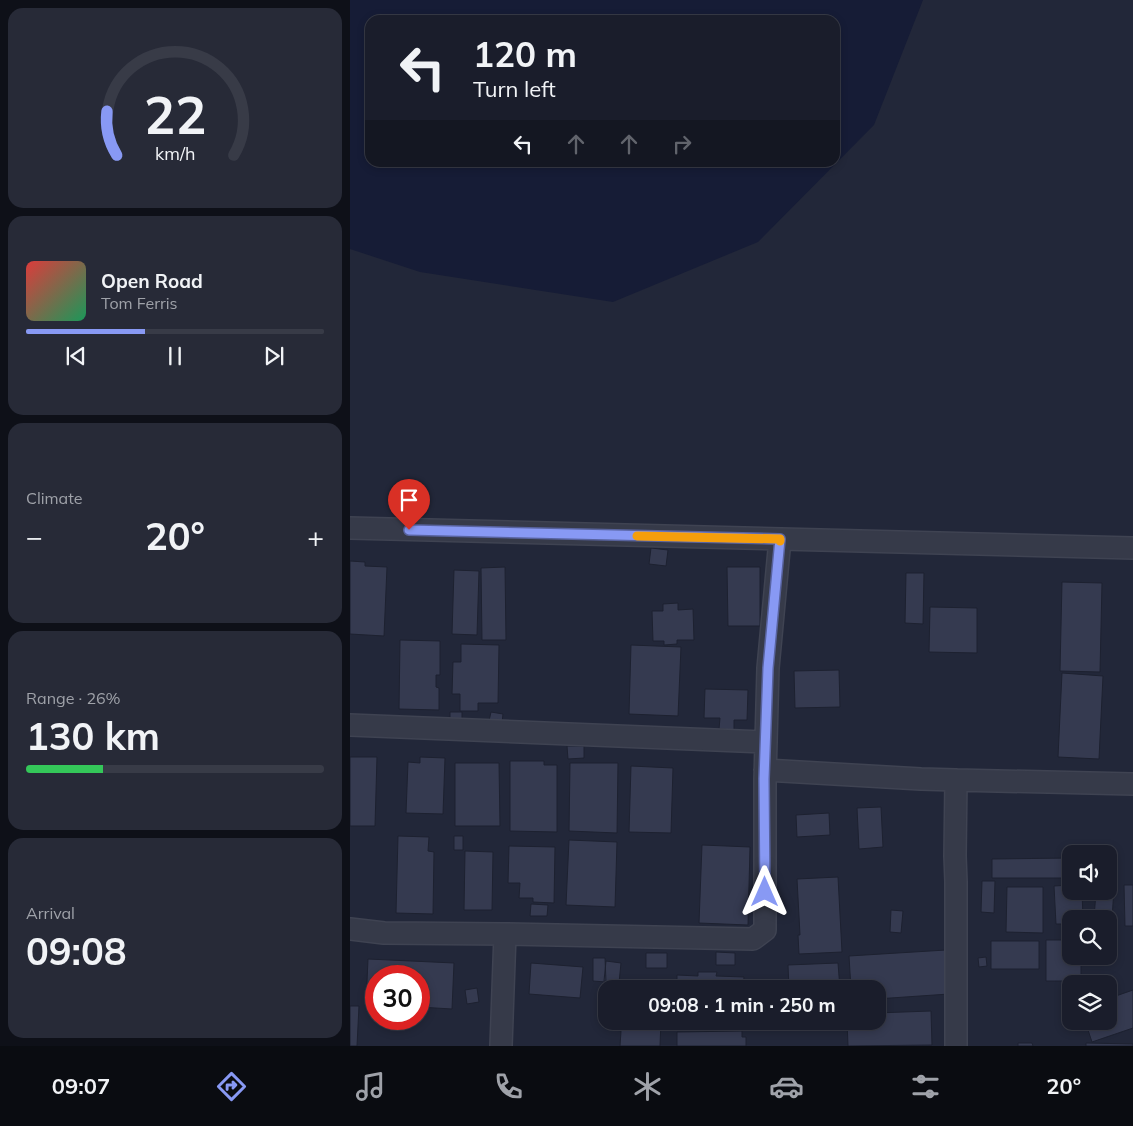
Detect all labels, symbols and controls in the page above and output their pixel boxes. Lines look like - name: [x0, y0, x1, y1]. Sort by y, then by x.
- text: 120 m: [473, 32, 577, 76]
- icon: left: [390, 35, 455, 100]
- text: Turn left: [473, 75, 556, 103]
- text: 22: [144, 82, 206, 147]
- icon: left: [509, 130, 537, 158]
- icon: ahead: [562, 130, 590, 158]
- icon: ahead: [615, 130, 643, 158]
- icon: right: [668, 130, 696, 158]
- text: km/h: [155, 142, 195, 164]
- text: Open Road: [101, 269, 203, 293]
- text: Tom Ferris: [101, 293, 178, 313]
- icon: previous: [62, 342, 90, 370]
- icon: pause: [161, 342, 189, 370]
- icon: next: [260, 342, 288, 370]
- pin: [388, 479, 430, 530]
- icon: arrive: [395, 486, 423, 514]
- text: Climate: [26, 488, 82, 508]
- text: 20°: [145, 512, 205, 560]
- text: −: [26, 519, 43, 554]
- text: +: [307, 519, 324, 554]
- text: Range · 26%: [26, 688, 121, 708]
- text: 130 km: [26, 712, 160, 760]
- map controls: [1062, 845, 1117, 1030]
- button: sound: [1062, 845, 1117, 900]
- position arrow: [738, 865, 790, 917]
- text: Arrival: [26, 903, 75, 923]
- button: search: [1062, 910, 1117, 965]
- text: 09:08: [26, 927, 127, 975]
- speed limit sign: 30: [365, 965, 430, 1030]
- button: layers: [1062, 975, 1117, 1030]
- text: 09:08 · 1 min · 250 m: [648, 993, 836, 1017]
- icon: directions: [214, 1069, 249, 1104]
- icon: music: [353, 1069, 388, 1104]
- icon: phone: [491, 1069, 526, 1104]
- icon: climate: [630, 1069, 665, 1104]
- icon: car: [769, 1069, 804, 1104]
- icon: filters: [908, 1069, 943, 1104]
- text: 09:07: [52, 1072, 110, 1100]
- text: 20°: [1046, 1072, 1081, 1100]

